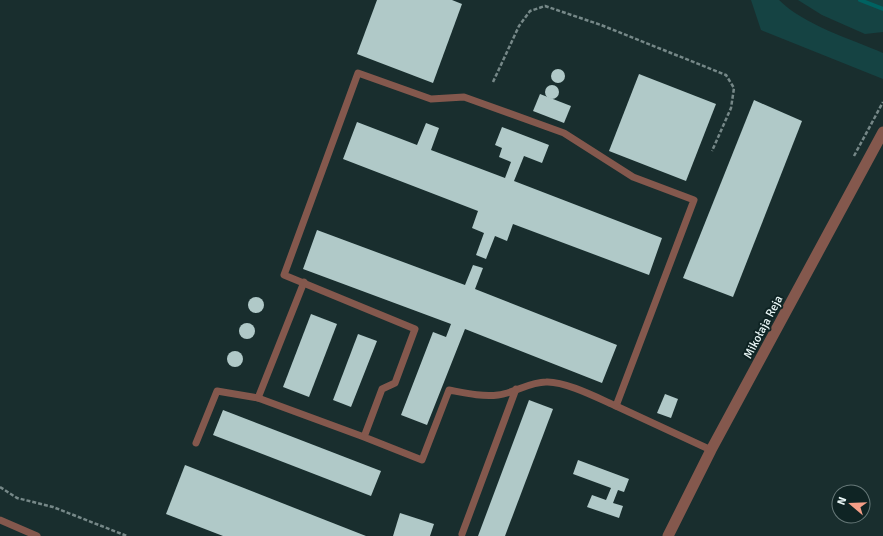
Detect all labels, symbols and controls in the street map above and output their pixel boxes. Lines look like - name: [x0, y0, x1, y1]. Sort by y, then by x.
- street label: Mikołaja Reja: [740, 293, 786, 361]
- north arrow: [831, 484, 871, 524]
- text: N: [835, 495, 849, 507]

